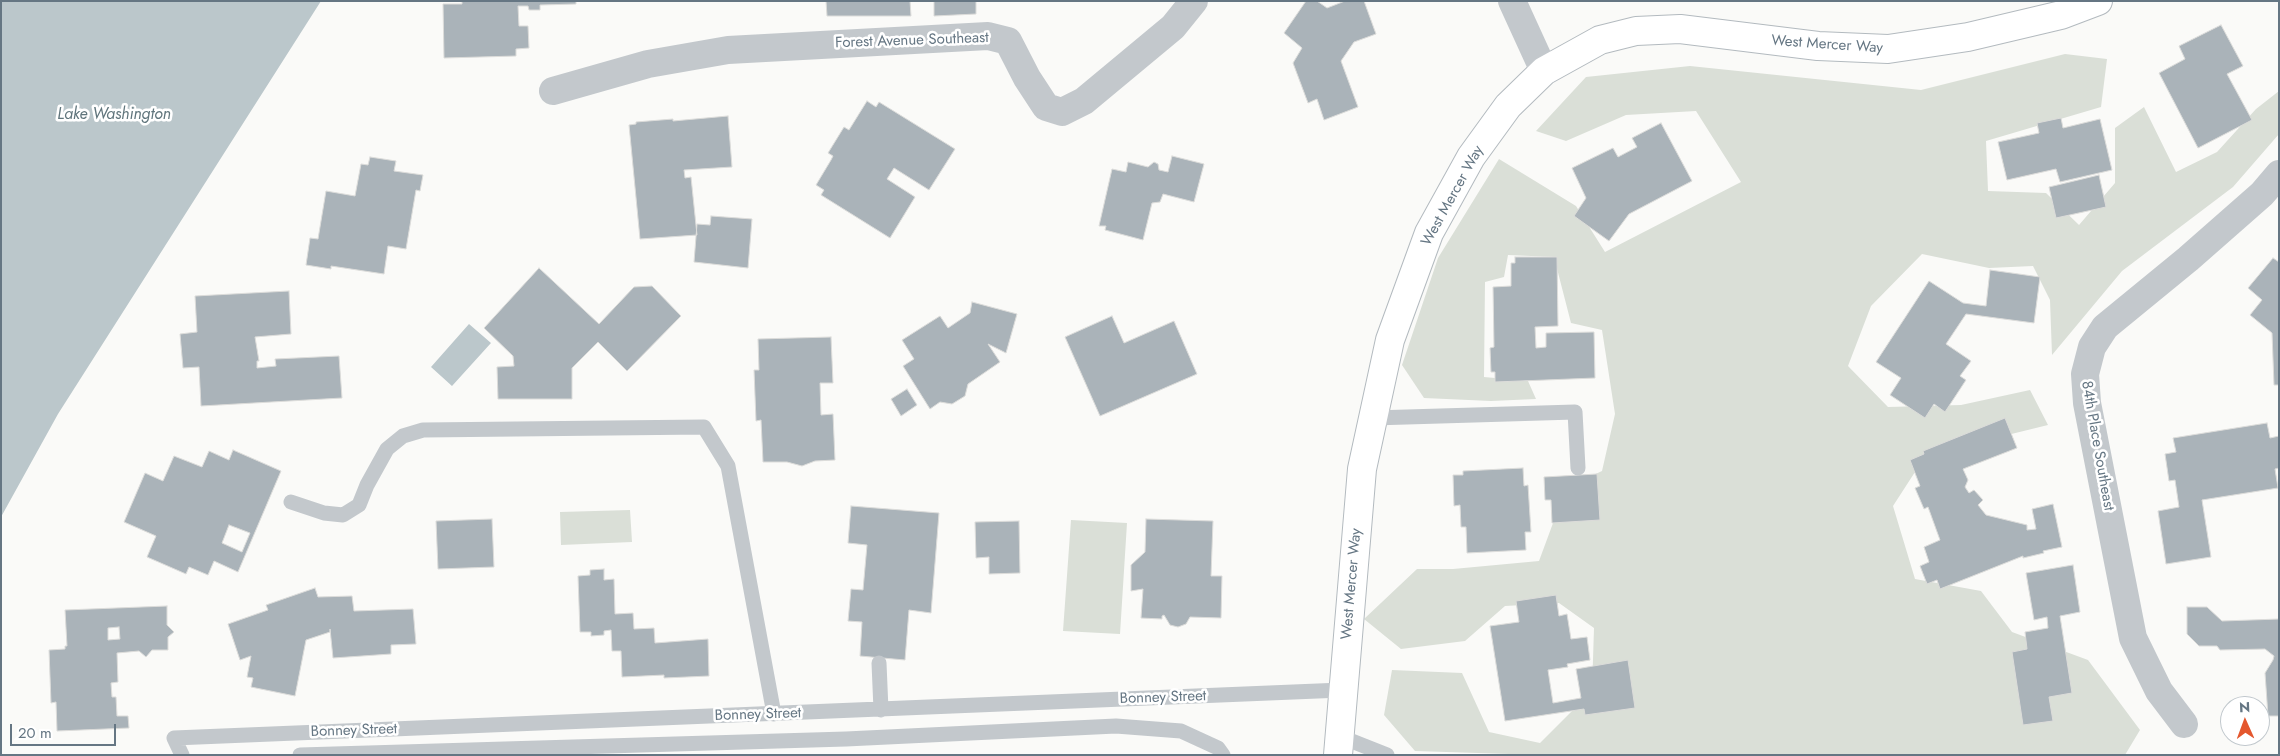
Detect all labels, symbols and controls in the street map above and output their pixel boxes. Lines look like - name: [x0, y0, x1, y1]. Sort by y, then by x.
- street label: Forest Avenue Southeast: [835, 29, 989, 53]
- street label: West Mercer Way: [1771, 32, 1883, 58]
- water label: Lake Washington: [57, 105, 171, 125]
- street label: West Mercer Way: [1418, 143, 1488, 249]
- street label: 84th Place Southeast: [2077, 380, 2117, 512]
- street label: West Mercer Way: [1338, 527, 1366, 641]
- street label: Bonney Street: [1119, 687, 1207, 709]
- north arrow: [2220, 696, 2270, 746]
- text: N: [2239, 697, 2250, 717]
- street label: Bonney Street: [714, 704, 802, 726]
- scale bar: [12, 714, 119, 746]
- street label: Bonney Street: [310, 720, 398, 742]
- text: 20 m: [18, 722, 52, 744]

